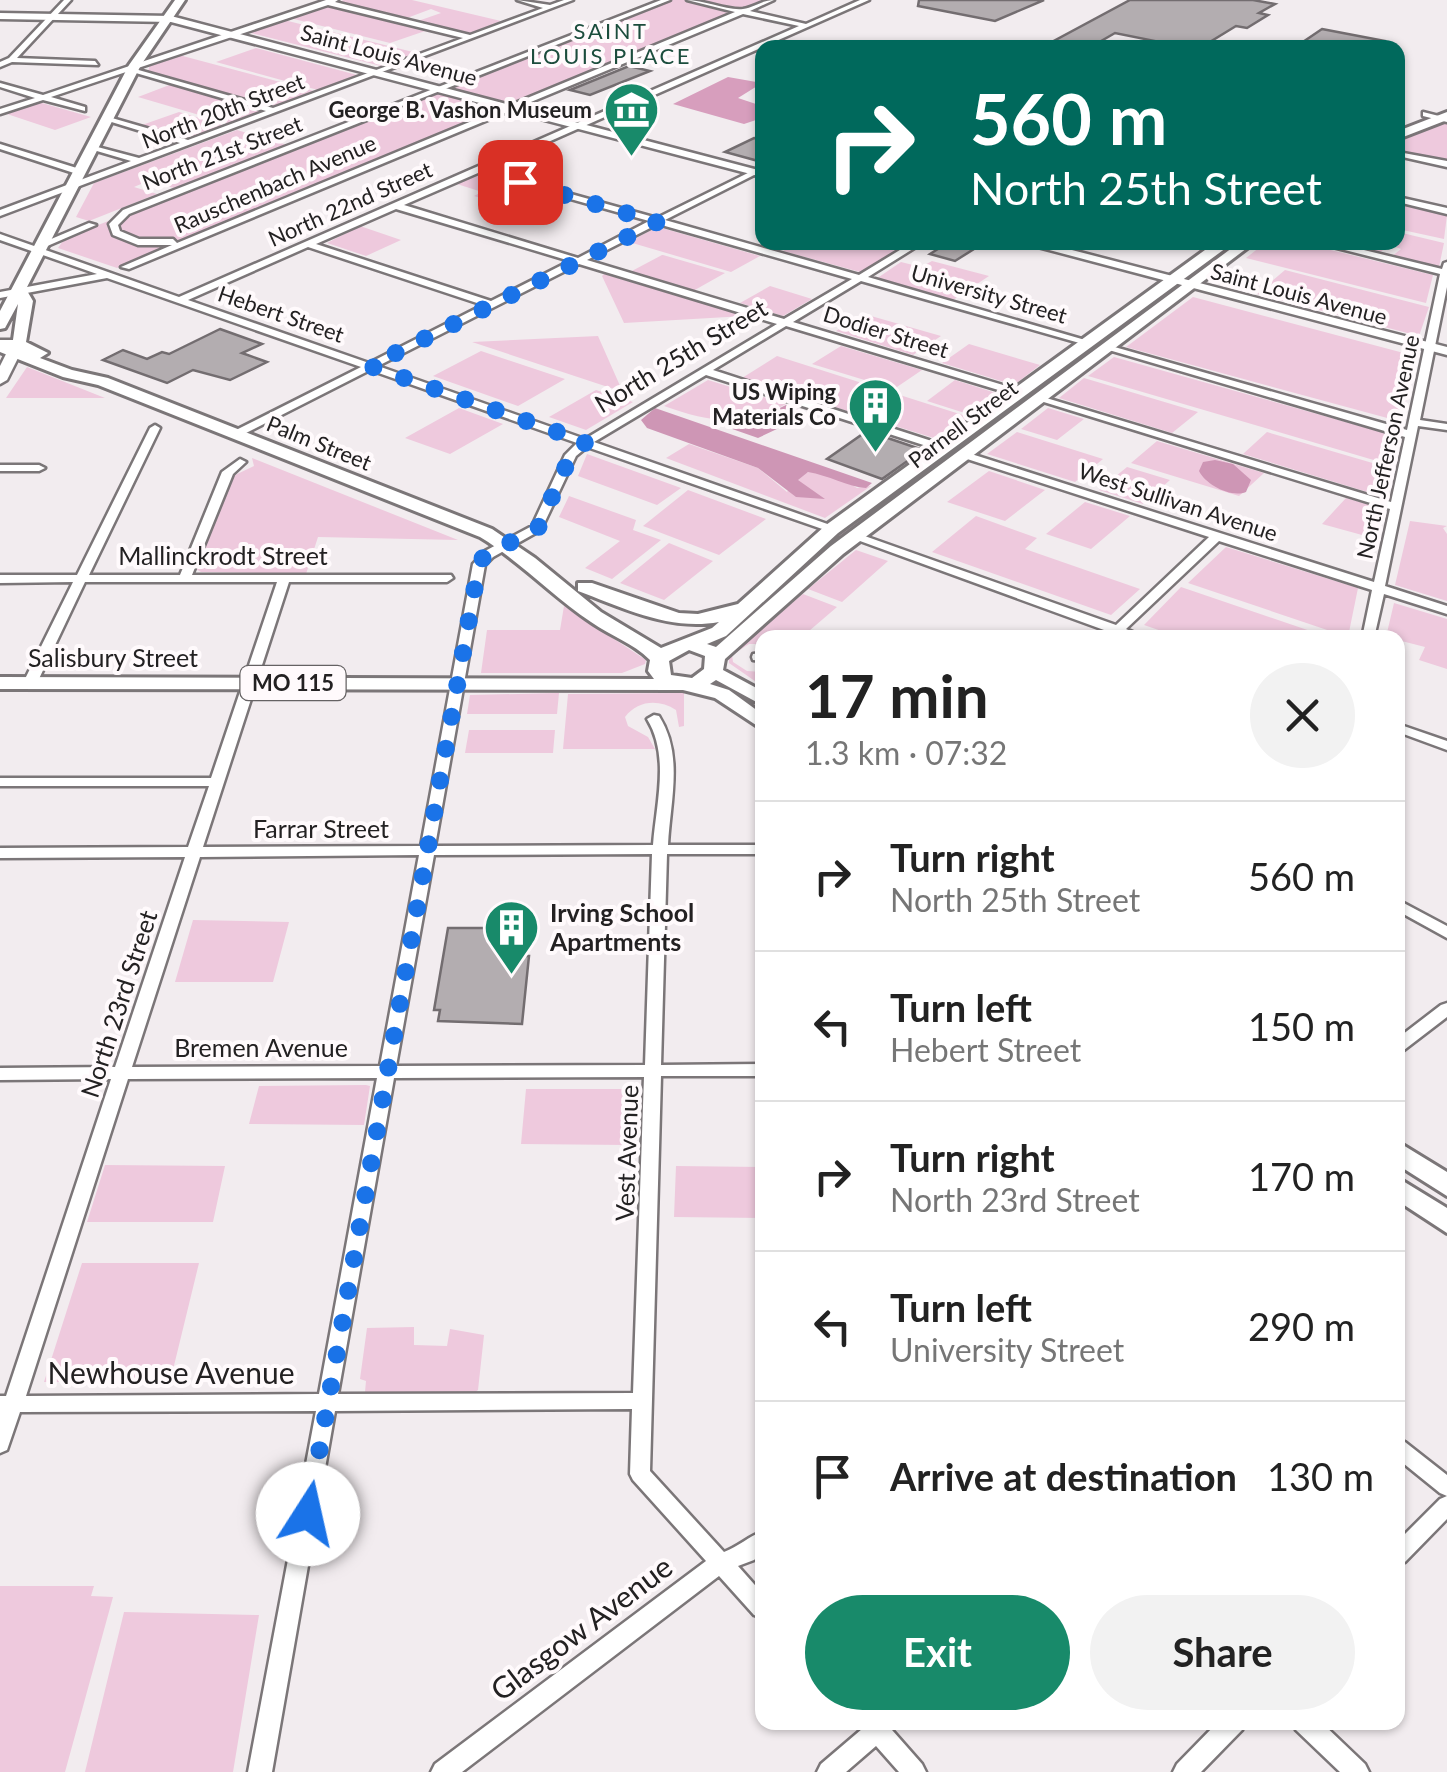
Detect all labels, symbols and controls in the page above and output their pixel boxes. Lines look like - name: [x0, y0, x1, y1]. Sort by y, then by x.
- district label: SAINT LOUIS PLACE: [530, 17, 692, 69]
- street label: Saint Louis Avenue: [298, 18, 480, 91]
- street label: North 20th Street: [138, 67, 308, 154]
- text: 560 m: [970, 76, 1167, 160]
- museum icon: George B. Vashon Museum: [601, 80, 661, 159]
- icon: right: [805, 80, 935, 210]
- place label: George B. Vashon Museum: [328, 96, 592, 123]
- street label: North 21st Street: [138, 110, 306, 195]
- street label: Rauschenbach Avenue: [170, 129, 380, 238]
- pin: [478, 140, 563, 225]
- street label: North 22nd Street: [264, 155, 436, 252]
- icon: arrive: [493, 155, 548, 210]
- text: North 25th Street: [970, 161, 1322, 215]
- street label: Saint Louis Avenue: [1208, 257, 1390, 330]
- street label: University Street: [908, 258, 1070, 329]
- street label: Hebert Street: [215, 279, 348, 348]
- street label: North 25th Street: [589, 292, 772, 418]
- street label: Dodier Street: [820, 300, 952, 363]
- street label: North Jefferson Avenue: [1351, 332, 1424, 561]
- street label: Parnell Street: [903, 374, 1023, 473]
- building icon: US Wiping Materials Co: [845, 375, 905, 454]
- place label: US Wiping Materials Co: [712, 378, 836, 430]
- street label: Palm Street: [263, 409, 376, 476]
- street label: West Sullivan Avenue: [1075, 457, 1281, 546]
- street label: Mallinckrodt Street: [118, 540, 328, 570]
- street label: Salisbury Street: [28, 642, 198, 672]
- text: 17 min: [805, 659, 989, 731]
- button: close: [1250, 663, 1355, 768]
- road number: MO 115: [240, 666, 346, 700]
- text: 1.3 km · 07:32: [805, 733, 1007, 772]
- street label: Farrar Street: [253, 813, 389, 843]
- text: Turn right: [890, 834, 1055, 880]
- icon: right: [805, 849, 860, 904]
- text: 560 m: [1248, 853, 1355, 899]
- text: North 25th Street: [890, 880, 1140, 919]
- building icon: Irving School Apartments: [481, 897, 541, 976]
- place label: Irving School Apartments: [549, 897, 694, 956]
- street label: North 23rd Street: [74, 906, 162, 1101]
- text: Turn left: [890, 984, 1032, 1030]
- icon: left: [805, 999, 860, 1054]
- text: 150 m: [1248, 1003, 1355, 1049]
- text: Hebert Street: [890, 1030, 1081, 1069]
- street label: Bremen Avenue: [174, 1032, 348, 1062]
- street label: Vest Avenue: [609, 1084, 643, 1222]
- text: Turn right: [890, 1134, 1055, 1180]
- icon: right: [805, 1149, 860, 1204]
- text: 170 m: [1248, 1153, 1355, 1199]
- text: North 23rd Street: [890, 1180, 1140, 1219]
- text: Turn left: [890, 1284, 1032, 1330]
- icon: left: [805, 1299, 860, 1354]
- text: 290 m: [1248, 1303, 1355, 1349]
- text: University Street: [890, 1330, 1124, 1369]
- street label: Newhouse Avenue: [48, 1354, 295, 1390]
- icon: arrive: [805, 1449, 860, 1504]
- text: Arrive at destination: [890, 1453, 1237, 1499]
- text: 130 m: [1267, 1453, 1374, 1499]
- position arrow: [256, 1462, 360, 1566]
- street label: Glasgow Avenue: [483, 1547, 679, 1707]
- button: Exit: [805, 1595, 1070, 1710]
- button: Share: [1090, 1595, 1355, 1710]

